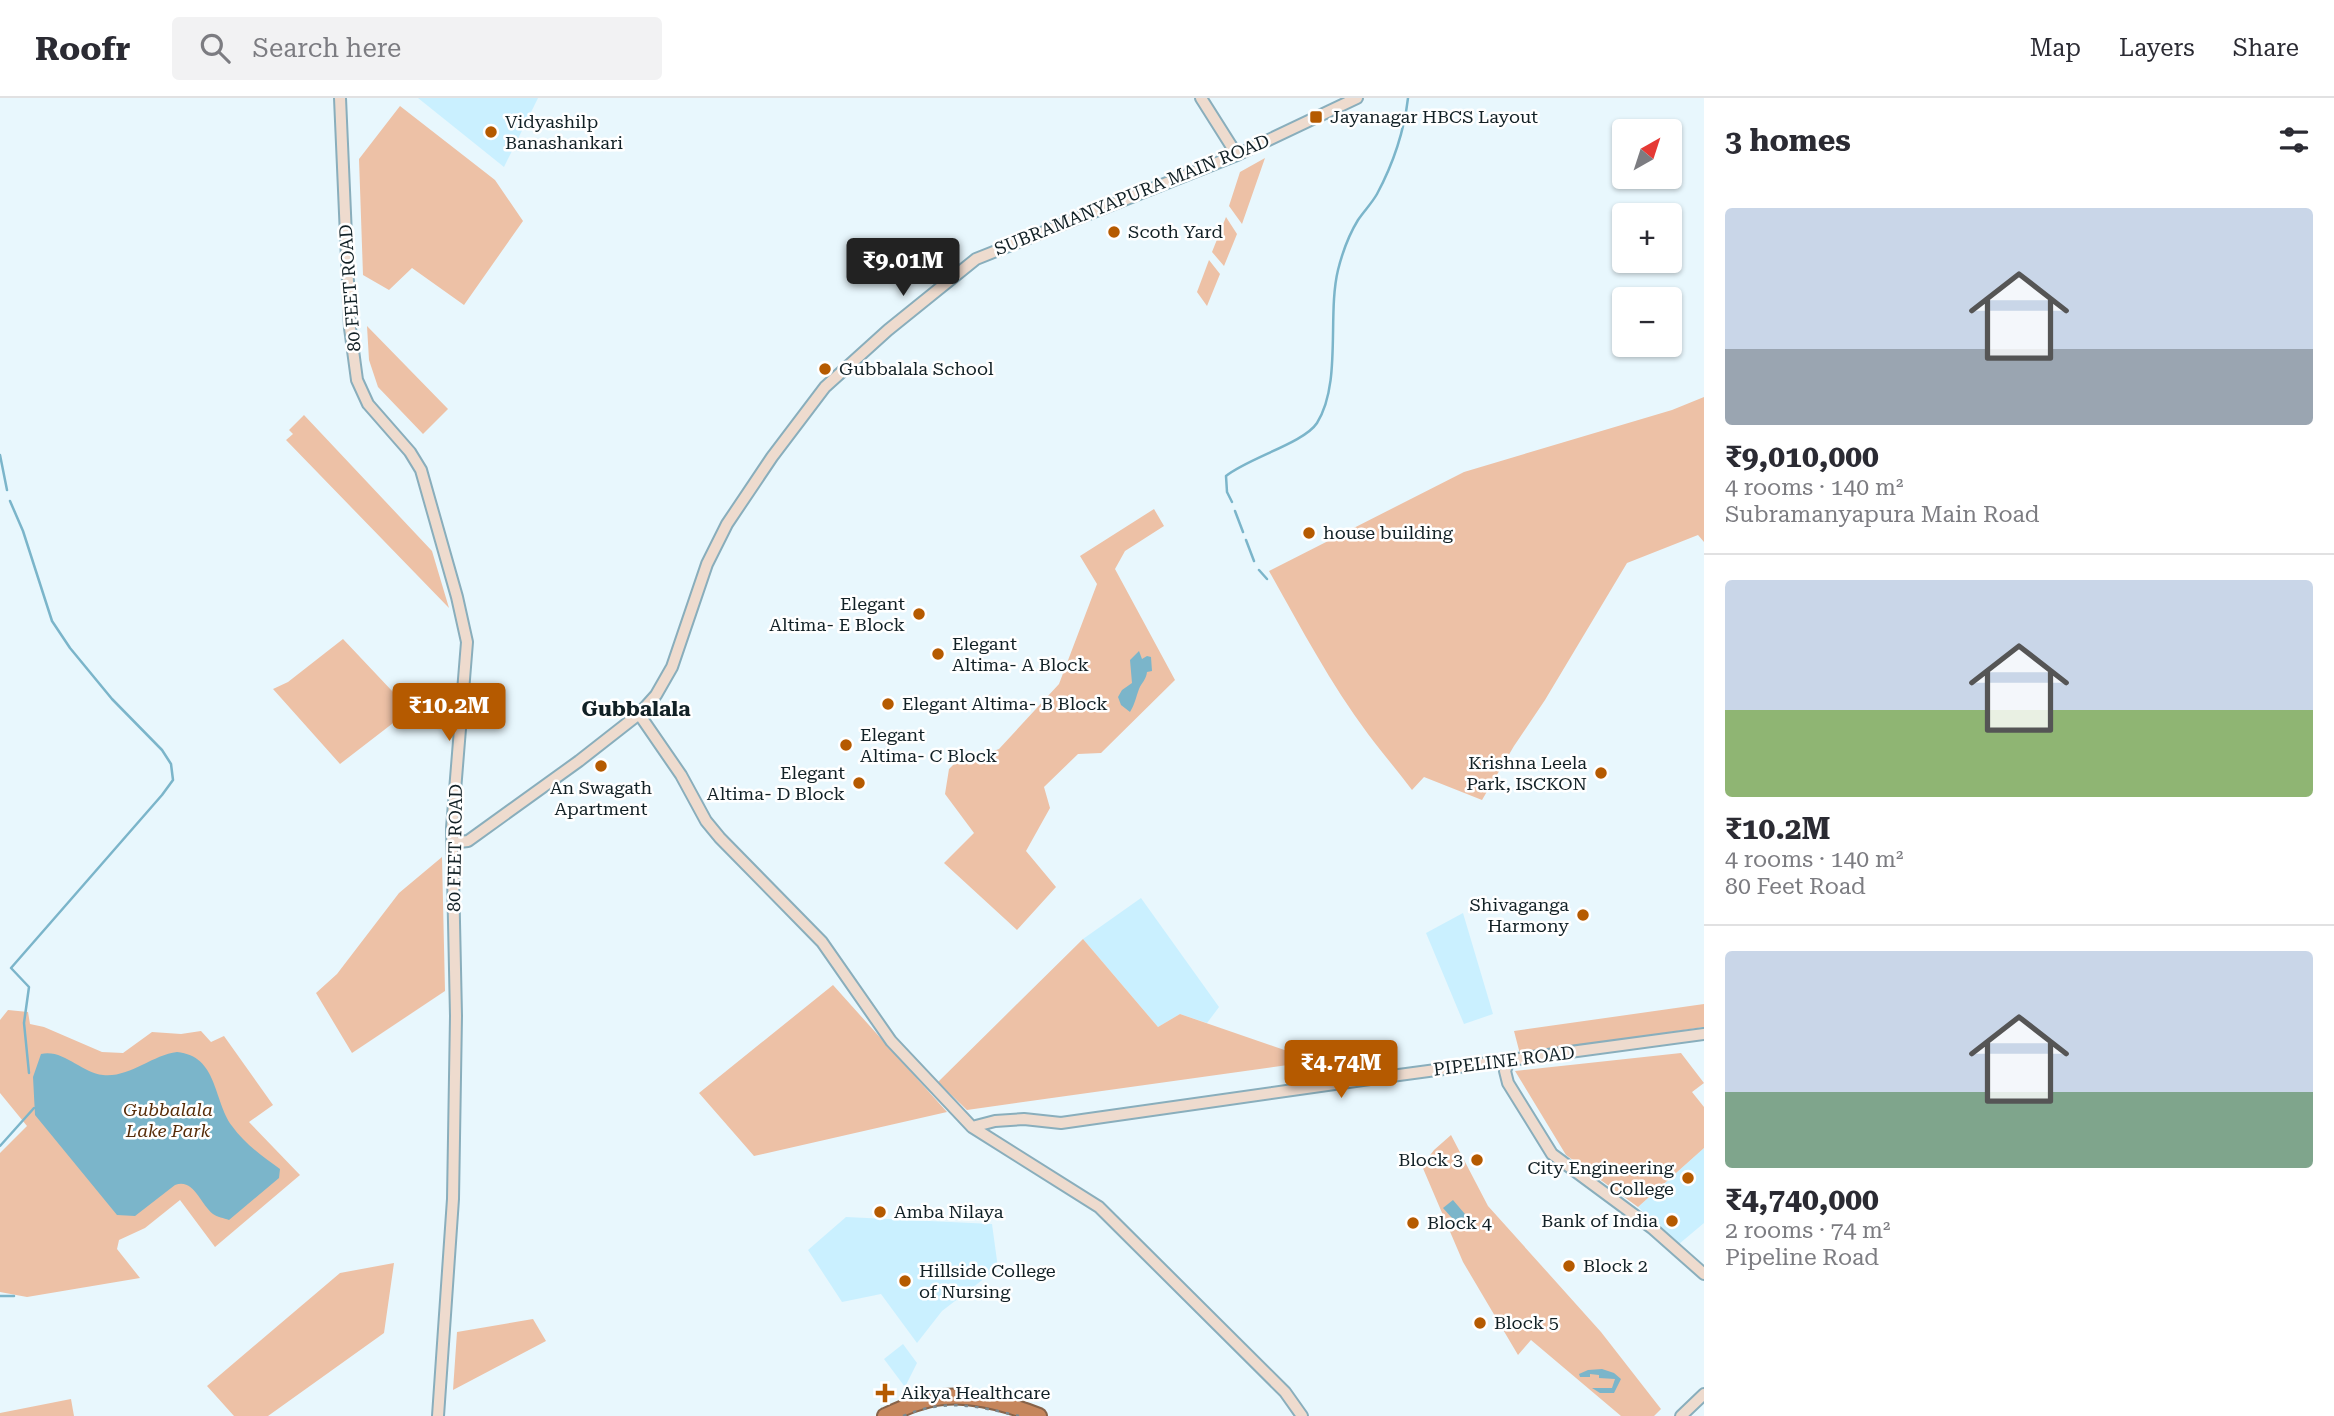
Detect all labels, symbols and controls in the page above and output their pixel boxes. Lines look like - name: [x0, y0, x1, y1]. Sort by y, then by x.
- search box: [172, 17, 662, 80]
- text: Roofr: [35, 29, 130, 68]
- icon: search: [196, 29, 234, 67]
- text: Search here: [252, 33, 401, 63]
- text: Map: [2030, 34, 2081, 62]
- text: Layers: [2119, 34, 2195, 62]
- text: Share: [2233, 34, 2299, 62]
- place label: Jayanagar HBCS Layout: [1330, 106, 1538, 127]
- marker: Jayanagar HBCS Layout: [1308, 109, 1324, 125]
- place label: Vidyashilp Banashankari: [505, 111, 623, 153]
- north arrow: [1612, 119, 1682, 189]
- map controls: [1612, 119, 1682, 357]
- icon: filters: [2275, 121, 2313, 159]
- text: 3 homes: [1725, 123, 1851, 158]
- marker: Vidyashilp Banashankari: [483, 124, 499, 140]
- street label: SUBRAMANYAPURA MAIN ROAD: [991, 130, 1273, 260]
- button: +: [1612, 203, 1682, 273]
- place label: Scoth Yard: [1128, 221, 1223, 242]
- street label: 80 FEET ROAD: [335, 223, 364, 353]
- marker: Scoth Yard: [1106, 224, 1122, 240]
- pin: ₹9.01M: [846, 238, 960, 298]
- text: ₹9.01M: [863, 247, 943, 274]
- icon: home: [1956, 253, 2082, 379]
- button: −: [1612, 287, 1682, 357]
- place label: Gubbalala School: [839, 358, 994, 379]
- marker: Gubbalala School: [817, 361, 833, 377]
- text: ₹9,010,000: [1725, 439, 1879, 474]
- text: 4 rooms · 140 m²: [1725, 474, 1903, 501]
- text: Subramanyapura Main Road: [1725, 501, 2039, 528]
- place label: house building: [1323, 522, 1454, 543]
- marker: house building: [1301, 525, 1317, 541]
- place label: Elegant Altima- E Block: [769, 593, 905, 635]
- marker: Elegant Altima- E Block: [911, 606, 927, 622]
- icon: home: [1956, 625, 2082, 751]
- place label: Elegant Altima- A Block: [952, 633, 1089, 675]
- marker: Elegant Altima- A Block: [930, 646, 946, 662]
- pin: ₹10.2M: [392, 684, 506, 743]
- text: ₹10.2M: [409, 692, 489, 719]
- place label: Elegant Altima- B Block: [902, 693, 1108, 714]
- marker: Elegant Altima- B Block: [880, 696, 896, 712]
- district label: Gubbalala: [581, 697, 691, 721]
- place label: Elegant Altima- C Block: [860, 724, 997, 766]
- marker: Elegant Altima- C Block: [838, 737, 854, 753]
- place label: Krishna Leela Park, ISCKON: [1466, 752, 1587, 794]
- marker: An Swagath Apartment: [593, 758, 609, 774]
- place label: Elegant Altima- D Block: [707, 762, 845, 804]
- marker: Krishna Leela Park, ISCKON: [1593, 765, 1609, 781]
- marker: Elegant Altima- D Block: [851, 775, 867, 791]
- place label: An Swagath Apartment: [550, 777, 652, 819]
- street label: 80 FEET ROAD: [443, 784, 466, 912]
- text: ₹10.2M: [1725, 811, 1831, 846]
- text: 4 rooms · 140 m²: [1725, 846, 1903, 873]
- text: 80 Feet Road: [1725, 873, 1866, 900]
- place label: Shivaganga Harmony: [1470, 894, 1569, 936]
- marker: Shivaganga Harmony: [1575, 907, 1591, 923]
- icon: home: [1956, 996, 2082, 1122]
- pin: ₹4.74M: [1284, 1040, 1398, 1100]
- street label: PIPELINE ROAD: [1432, 1041, 1576, 1080]
- text: ₹4.74M: [1301, 1049, 1381, 1076]
- park label: Gubbalala Lake Park: [123, 1099, 213, 1141]
- place label: Block 3: [1398, 1149, 1463, 1170]
- marker: Block 3: [1469, 1152, 1485, 1168]
- place label: City Engineering College: [1528, 1157, 1675, 1199]
- marker: City Engineering College: [1680, 1170, 1696, 1186]
- text: ₹4,740,000: [1725, 1182, 1879, 1217]
- place label: Amba Nilaya: [894, 1201, 1004, 1222]
- marker: Amba Nilaya: [872, 1204, 888, 1220]
- place label: Bank of India: [1541, 1210, 1658, 1231]
- place label: Block 4: [1427, 1212, 1492, 1233]
- marker: Bank of India: [1664, 1213, 1680, 1229]
- marker: Block 4: [1405, 1215, 1421, 1231]
- text: 2 rooms · 74 m²: [1725, 1217, 1891, 1244]
- text: Pipeline Road: [1725, 1244, 1879, 1271]
- place label: Block 2: [1583, 1255, 1648, 1276]
- marker: Block 2: [1561, 1258, 1577, 1274]
- place label: Hillside College of Nursing: [919, 1260, 1056, 1302]
- marker: Hillside College of Nursing: [897, 1273, 913, 1289]
- place label: Block 5: [1494, 1312, 1559, 1333]
- marker: Block 5: [1472, 1315, 1488, 1331]
- place label: Aikya Healthcare: [901, 1382, 1050, 1403]
- marker: Aikya Healthcare: [875, 1383, 895, 1403]

